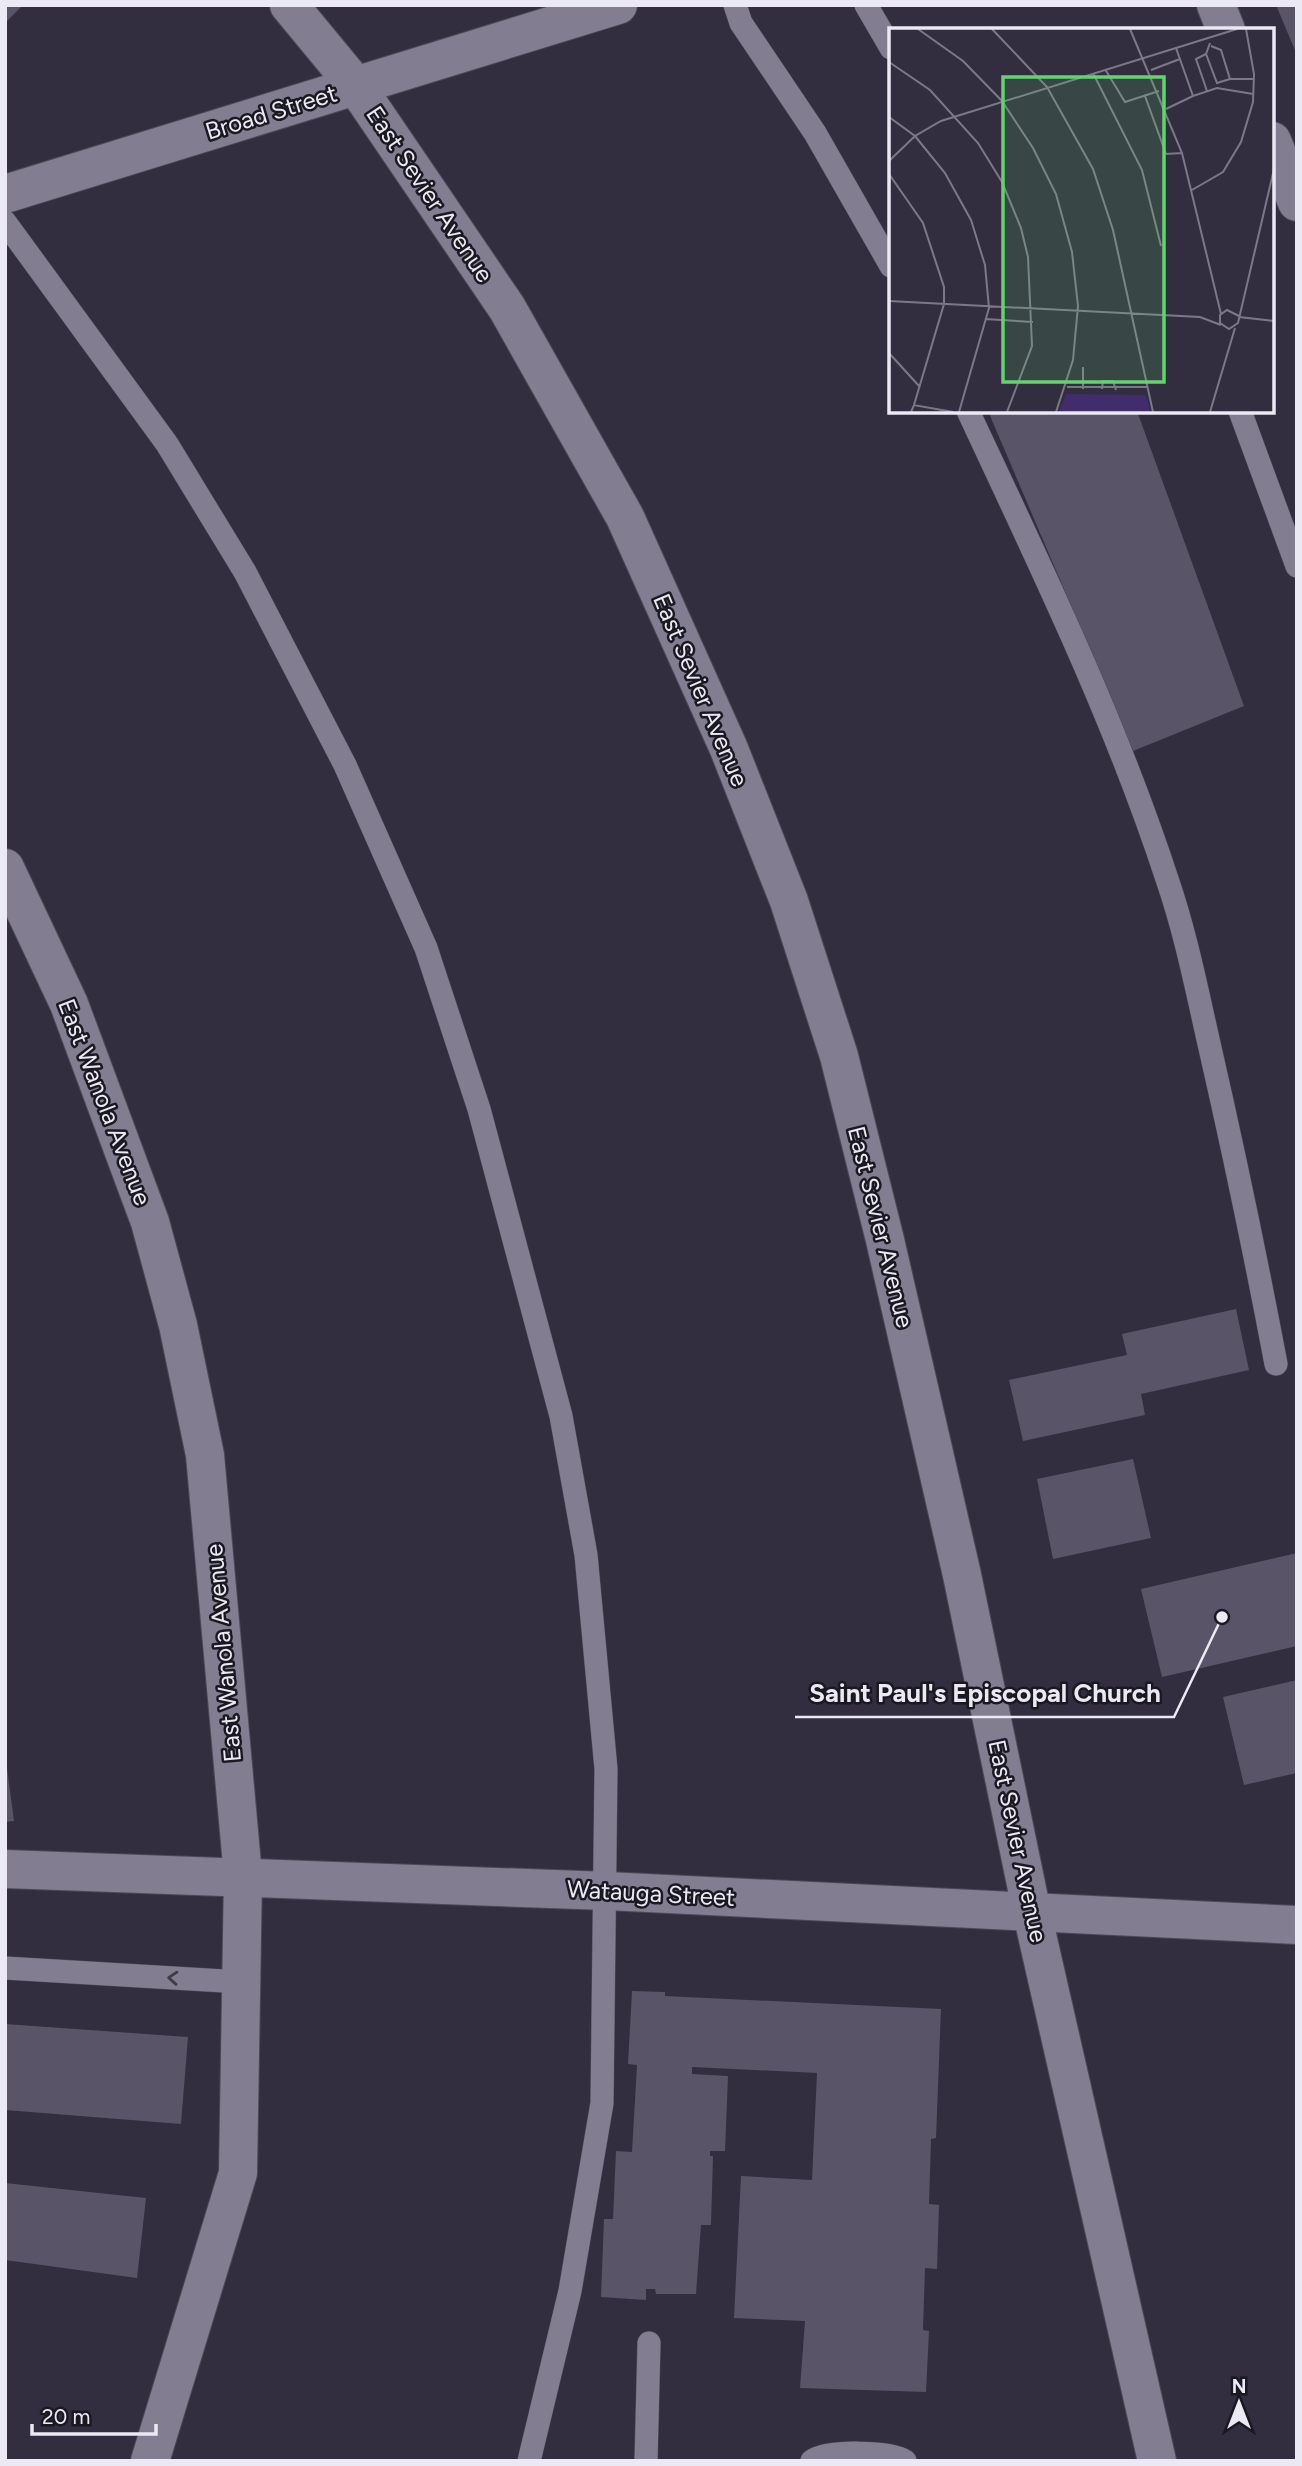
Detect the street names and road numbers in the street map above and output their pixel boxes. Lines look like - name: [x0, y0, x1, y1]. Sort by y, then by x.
- street label: Broad Street: [202, 78, 340, 146]
- street label: East Sevier Avenue: [360, 100, 500, 288]
- street label: East Sevier Avenue: [647, 589, 755, 791]
- street label: East Wanola Avenue: [52, 995, 158, 1209]
- street label: East Sevier Avenue: [842, 1123, 920, 1331]
- street label: East Wanola Avenue: [199, 1543, 247, 1763]
- street label: East Sevier Avenue: [982, 1737, 1054, 1945]
- street label: Watauga Street: [566, 1874, 736, 1912]

